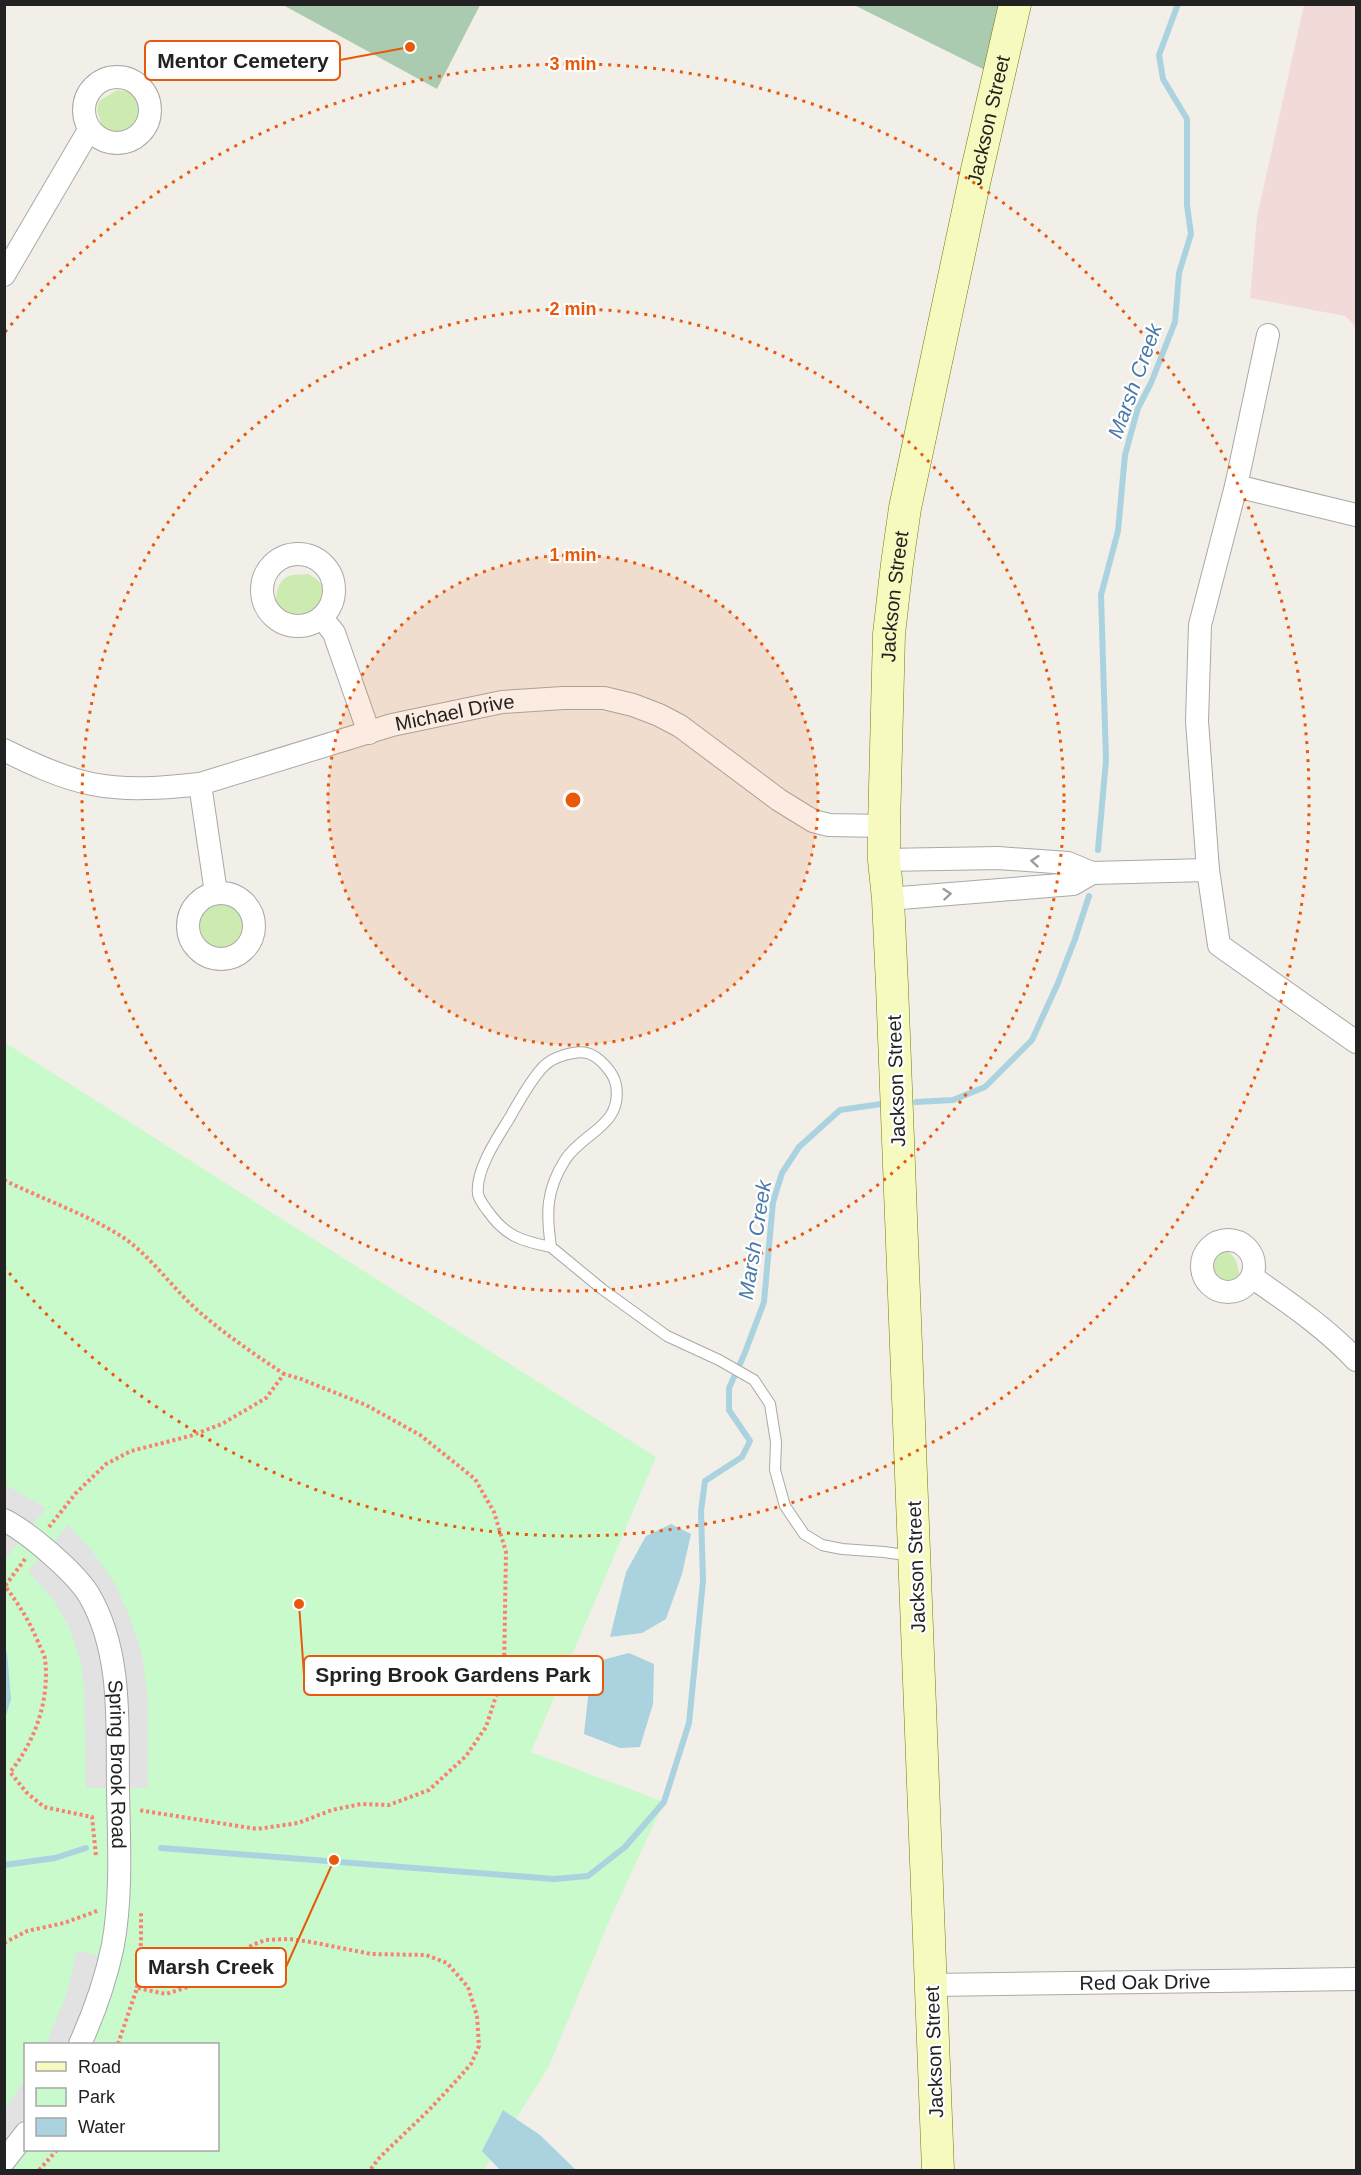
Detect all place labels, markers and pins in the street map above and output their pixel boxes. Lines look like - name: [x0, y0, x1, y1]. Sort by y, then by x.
- callout: Mentor Cemetery: [145, 41, 340, 80]
- centre of rings: [563, 790, 583, 810]
- callout: Spring Brook Gardens Park: [304, 1656, 603, 1695]
- callout: Marsh Creek: [136, 1948, 286, 1987]

